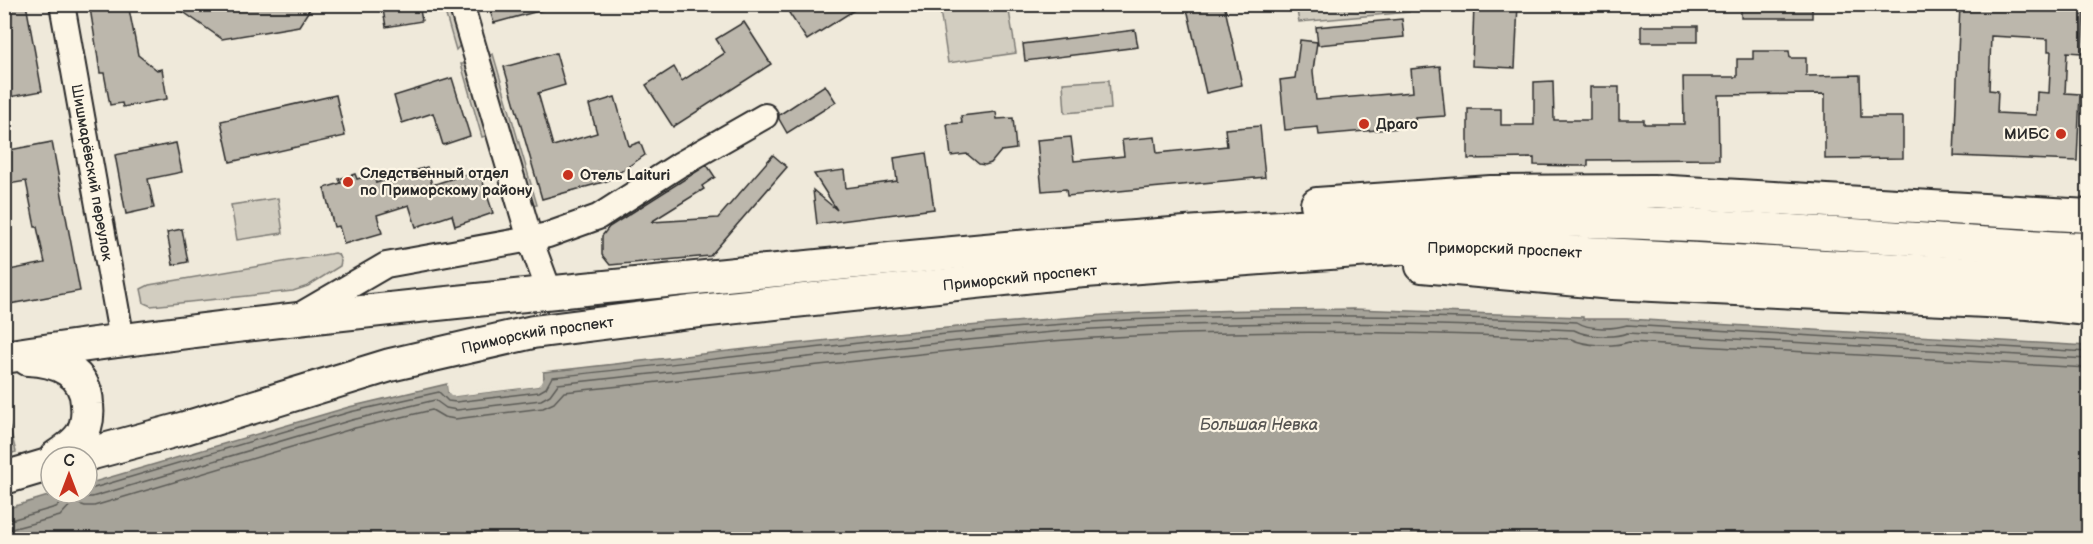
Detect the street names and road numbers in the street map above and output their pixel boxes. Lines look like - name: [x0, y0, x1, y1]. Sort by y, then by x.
- street label: Шишмарёвский переулок: [67, 82, 117, 262]
- street label: Приморский проспект: [1427, 239, 1583, 262]
- street label: Приморский проспект: [942, 261, 1098, 295]
- street label: Приморский проспект: [459, 312, 615, 358]

